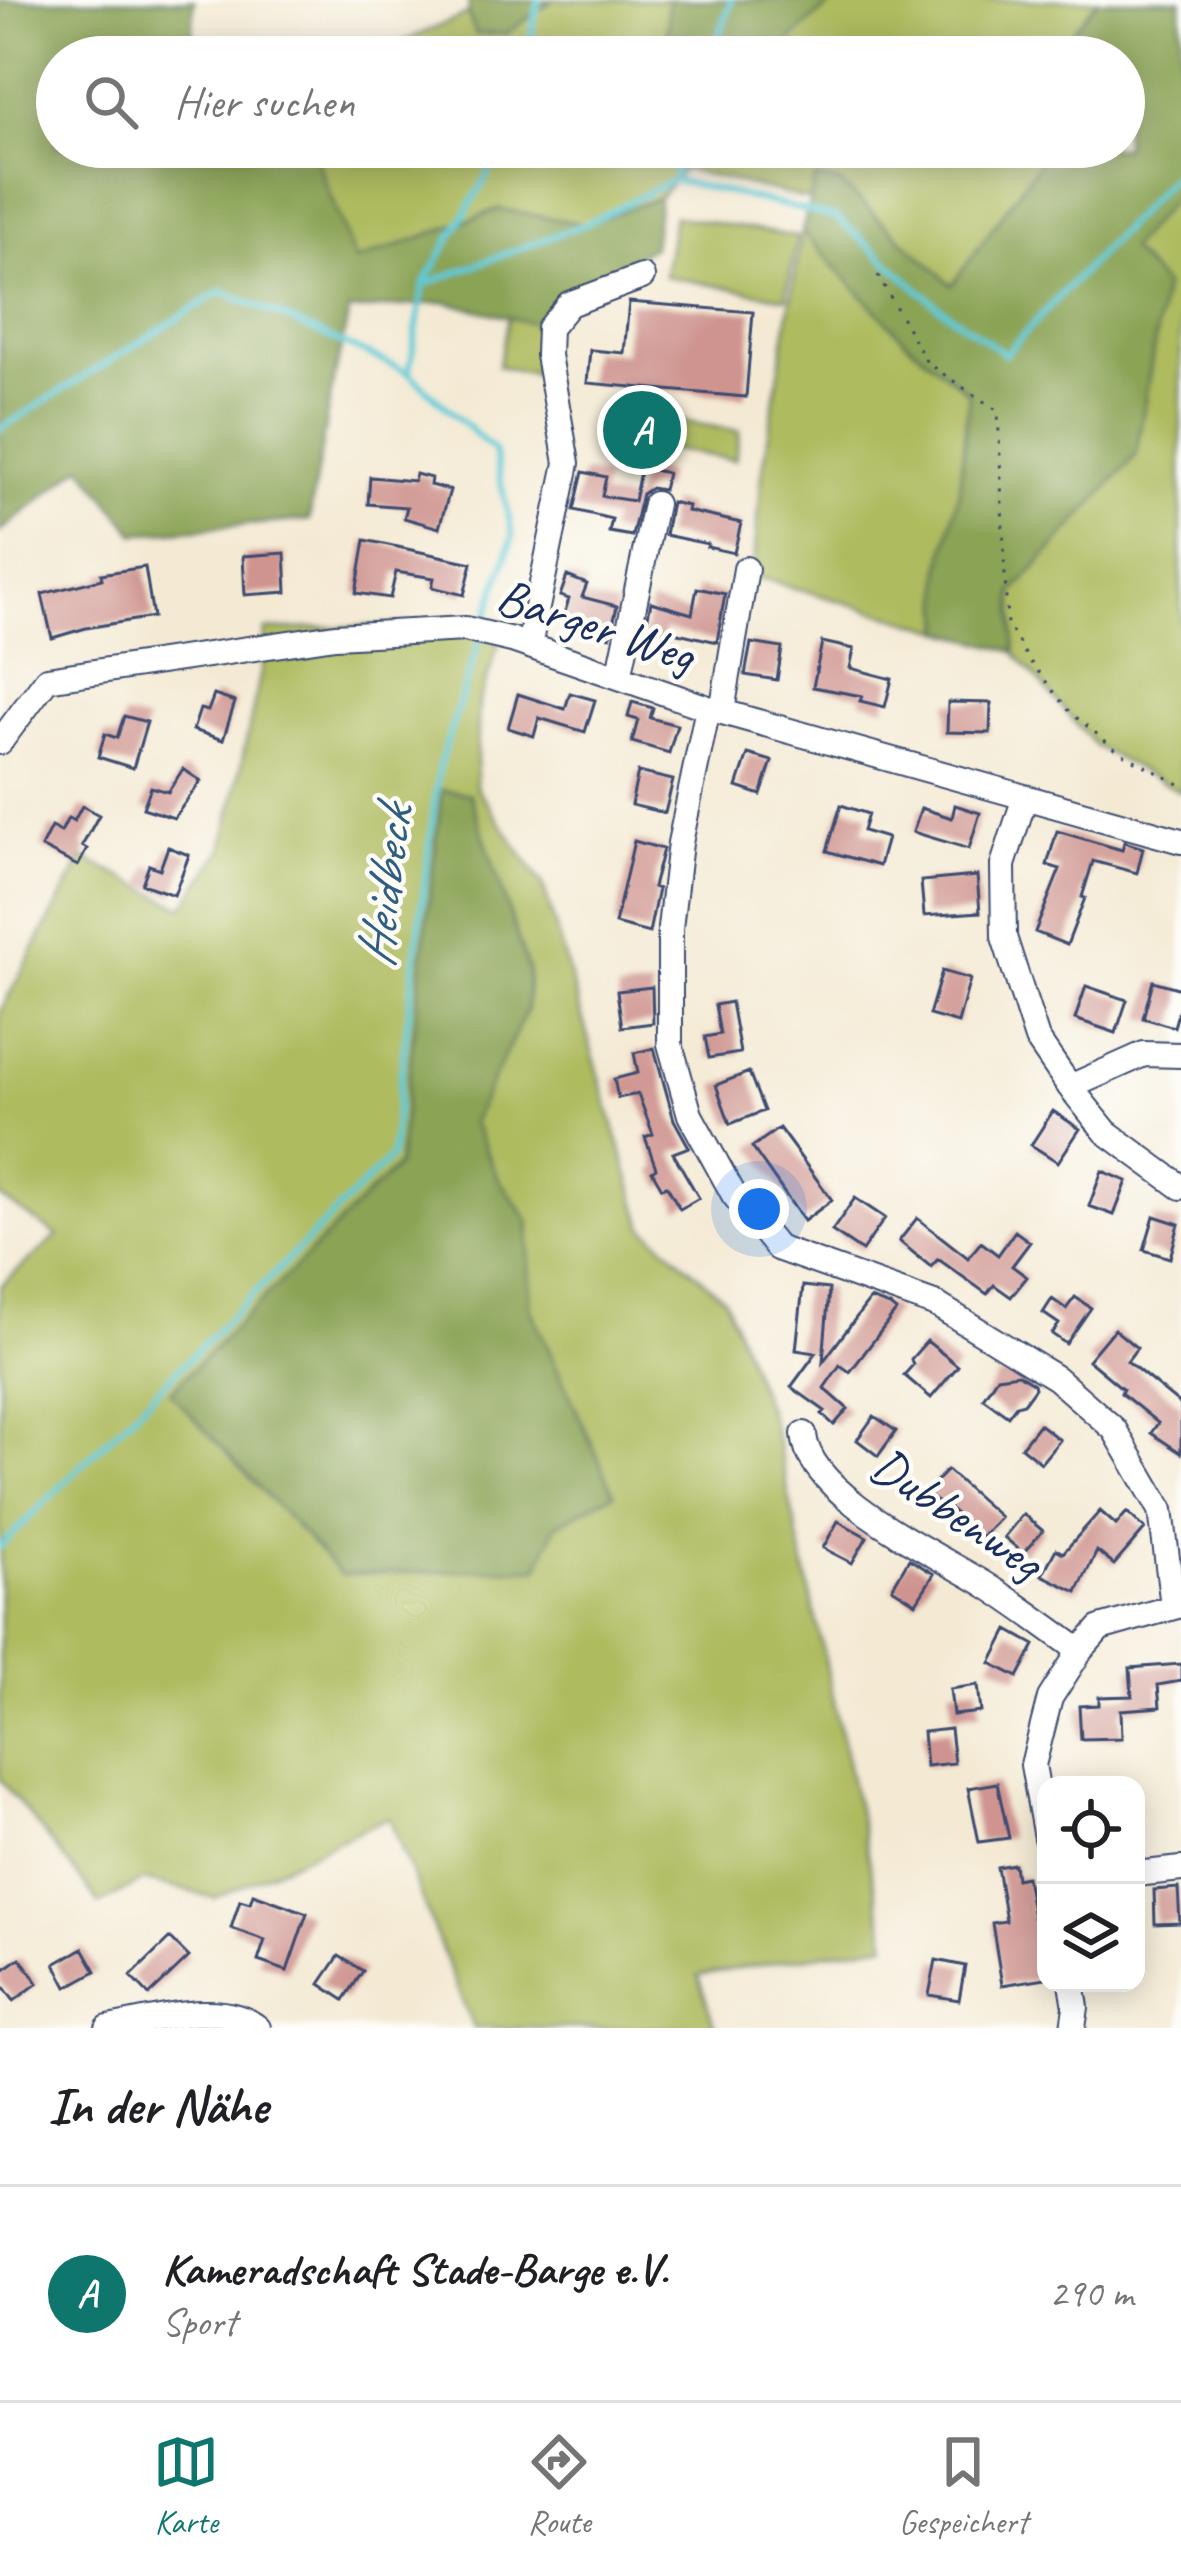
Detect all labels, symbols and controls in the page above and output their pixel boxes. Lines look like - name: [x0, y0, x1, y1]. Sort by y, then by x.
- search box: [36, 36, 1145, 168]
- icon: search: [78, 69, 144, 135]
- text: Hier suchen: [174, 74, 354, 131]
- pin: A: [603, 385, 681, 475]
- street label: Barger Weg: [489, 563, 706, 688]
- water label: Heidbeck: [340, 794, 429, 971]
- your location: [729, 1179, 789, 1239]
- street label: Dubbenweg: [859, 1433, 1058, 1596]
- map controls: [1037, 1776, 1145, 1992]
- button: locate: [1037, 1776, 1145, 1884]
- button: layers: [1037, 1884, 1145, 1992]
- text: In der Nähe: [48, 2074, 267, 2138]
- text: Kameradschaft Stade-Barge e.V.: [162, 2241, 668, 2298]
- text: A: [77, 2269, 97, 2318]
- text: 290 m: [1049, 2269, 1133, 2318]
- text: Sport: [162, 2298, 236, 2347]
- tab: Karte: [153, 2429, 219, 2543]
- tab: Route: [526, 2429, 592, 2543]
- tab: Gespeichert: [899, 2429, 1028, 2543]

